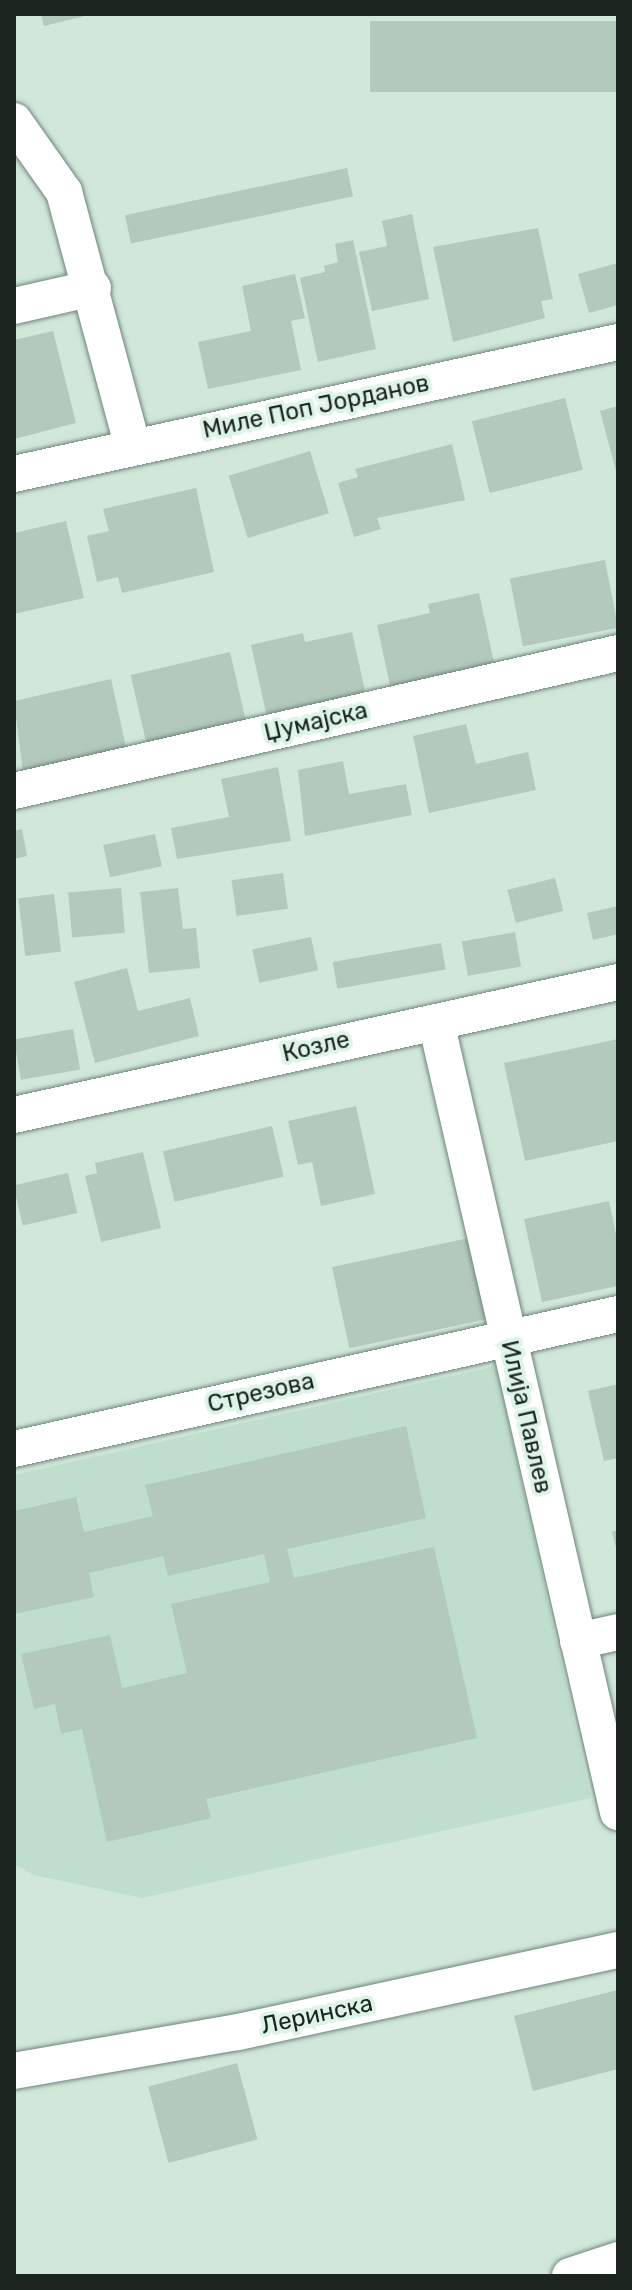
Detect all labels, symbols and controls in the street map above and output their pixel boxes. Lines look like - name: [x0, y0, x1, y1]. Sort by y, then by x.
- street label: Миле Поп Јорданов: [200, 369, 432, 445]
- street label: Џумајска: [261, 696, 371, 748]
- street label: Козле: [280, 1025, 352, 1069]
- street label: Илија Павлев: [494, 1338, 558, 1496]
- street label: Стрезова: [205, 1367, 317, 1419]
- street label: Леринска: [259, 1989, 375, 2041]

